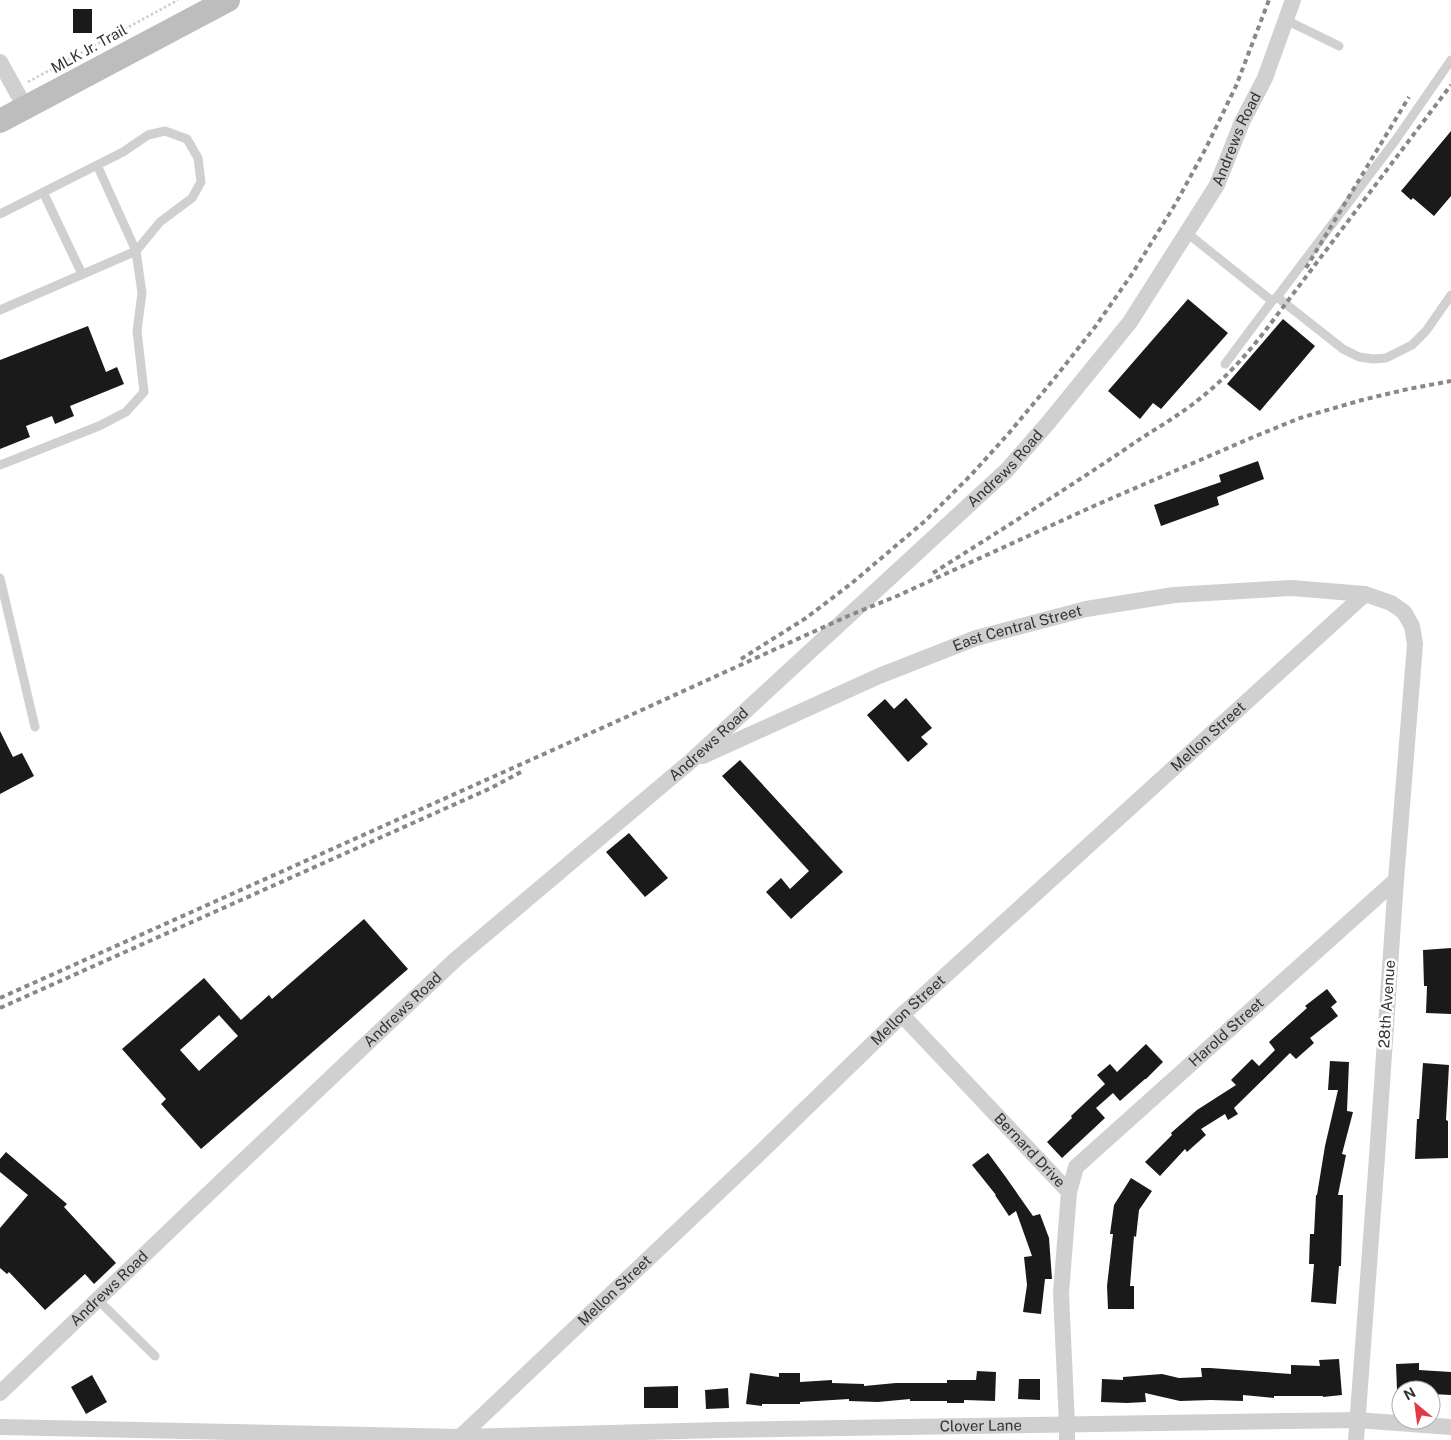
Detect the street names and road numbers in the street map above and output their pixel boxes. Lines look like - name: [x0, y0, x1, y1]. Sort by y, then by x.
- street label: MLK Jr. Trail: [48, 21, 130, 76]
- street label: Andrews Road: [1208, 89, 1264, 188]
- street label: Andrews Road: [964, 426, 1046, 510]
- street label: East Central Street: [950, 601, 1084, 654]
- street label: Mellon Street: [1167, 698, 1249, 774]
- street label: Andrews Road: [665, 704, 751, 784]
- street label: 28th Avenue: [1375, 959, 1398, 1049]
- street label: Andrews Road: [360, 968, 445, 1050]
- street label: Mellon Street: [867, 971, 948, 1048]
- street label: Harold Street: [1185, 994, 1267, 1070]
- street label: Bernard Drive: [991, 1109, 1069, 1191]
- street label: Andrews Road: [66, 1247, 151, 1329]
- street label: Mellon Street: [574, 1251, 655, 1329]
- street label: Clover Lane: [940, 1416, 1022, 1435]

